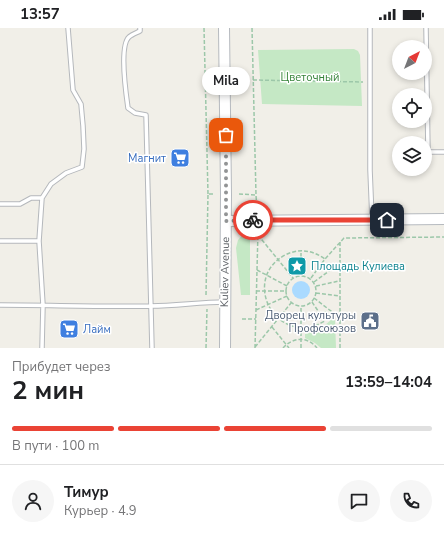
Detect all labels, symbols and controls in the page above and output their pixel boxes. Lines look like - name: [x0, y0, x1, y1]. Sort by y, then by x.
- text: 13:57: [20, 4, 60, 24]
- north arrow: [392, 40, 432, 80]
- map controls: [392, 40, 432, 176]
- callout: Mila: [202, 67, 250, 95]
- park label: Цветочный: [281, 70, 339, 85]
- text: Mila: [213, 72, 239, 90]
- button: locate: [392, 88, 432, 128]
- pin: [209, 118, 243, 152]
- icon: bag: [215, 124, 237, 146]
- button: layers: [392, 136, 432, 176]
- supermarket icon: Магнит: [169, 147, 191, 169]
- place label: Магнит: [128, 151, 166, 166]
- courier: [233, 200, 273, 240]
- pin: [370, 203, 404, 237]
- icon: bike: [242, 209, 264, 231]
- icon: home: [376, 209, 398, 231]
- street label: Kuliev Avenue: [217, 237, 233, 307]
- place icon: Площадь Кулиева: [286, 255, 308, 277]
- place label: Площадь Кулиева: [311, 259, 405, 274]
- place label: Дворец культуры Профсоюзов: [265, 308, 356, 336]
- public building icon: Дворец культуры Профсоюзов: [359, 310, 381, 332]
- supermarket icon: Лайм: [58, 318, 80, 340]
- place label: Лайм: [83, 322, 111, 337]
- text: Прибудет через: [12, 358, 110, 376]
- text: 13:59–14:04: [345, 372, 432, 392]
- text: 2 мин: [12, 373, 84, 408]
- text: В пути · 100 m: [12, 437, 99, 455]
- button: person: [12, 480, 54, 522]
- button: chat: [338, 480, 380, 522]
- button: phone: [390, 480, 432, 522]
- text: Тимур: [64, 482, 109, 502]
- text: Курьер · 4.9: [64, 502, 137, 520]

